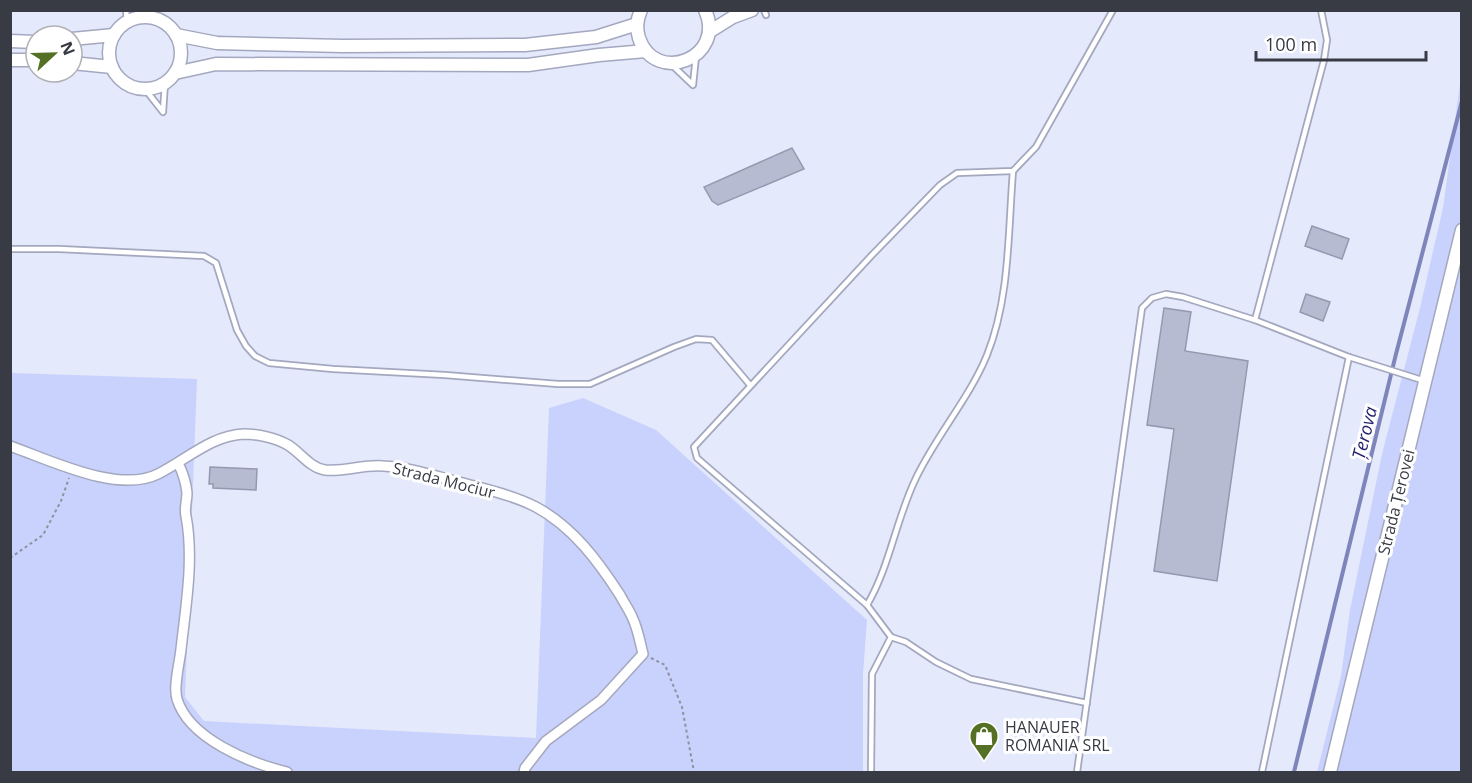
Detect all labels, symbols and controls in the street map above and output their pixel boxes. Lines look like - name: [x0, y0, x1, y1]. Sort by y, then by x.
- north arrow: [24, 24, 84, 84]
- scale bar: [1256, 24, 1426, 62]
- text: 100 m: [1265, 32, 1317, 56]
- text: N: [55, 38, 81, 59]
- water label: Țerova: [1346, 404, 1382, 462]
- street label: Strada Țerovei: [1372, 447, 1420, 557]
- street label: Strada Mociur: [390, 457, 498, 503]
- place label: HANAUER ROMANIA SRL: [1005, 716, 1110, 756]
- shop icon: HANAUER ROMANIA SRL: [968, 720, 1000, 762]

